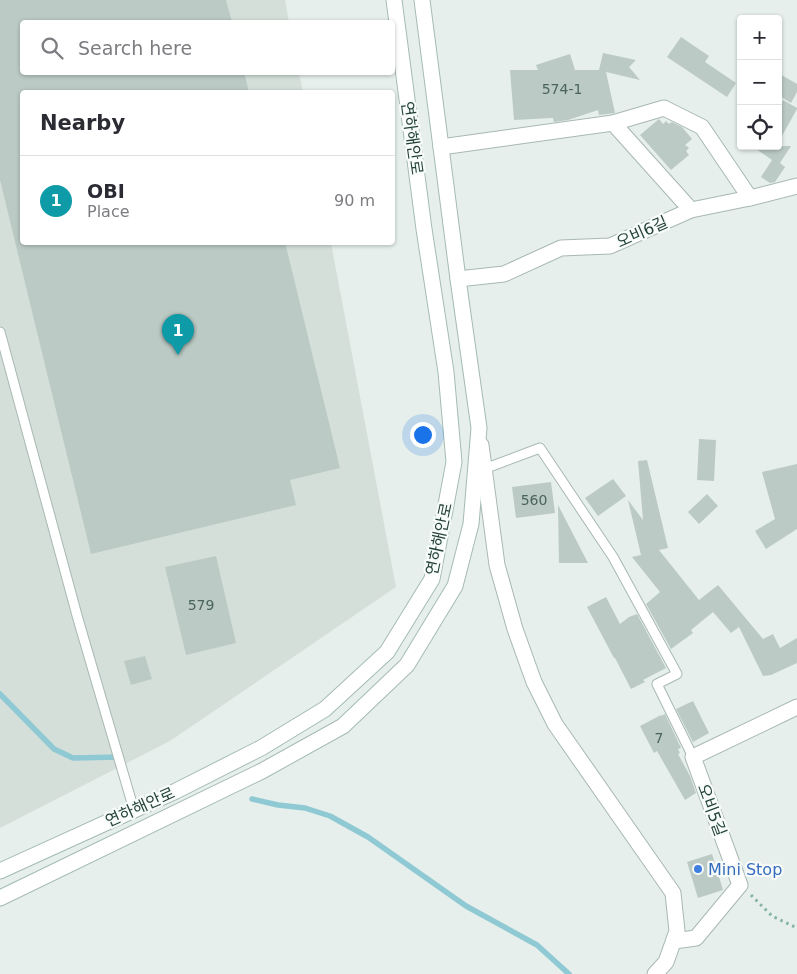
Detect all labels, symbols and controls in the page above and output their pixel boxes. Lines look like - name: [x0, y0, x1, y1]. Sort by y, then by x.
- map controls: [737, 15, 782, 150]
- button: +: [737, 15, 782, 60]
- search box: [20, 20, 395, 75]
- icon: search: [38, 34, 66, 62]
- text: Search here: [78, 37, 192, 59]
- button: −: [737, 60, 782, 105]
- house number: 574-1: [542, 81, 582, 97]
- street label: 연하해안로: [397, 100, 427, 176]
- button: locate: [737, 105, 782, 150]
- text: Nearby: [40, 111, 125, 135]
- text: OBI: [87, 180, 125, 202]
- text: 1: [50, 191, 62, 210]
- text: 90 m: [334, 191, 375, 210]
- text: Place: [87, 202, 130, 221]
- street label: 오비6길: [613, 212, 671, 252]
- pin: 1: [162, 314, 194, 355]
- your location: [410, 422, 436, 448]
- house number: 560: [521, 492, 547, 508]
- street label: 연하해안로: [422, 501, 456, 577]
- house number: 579: [188, 597, 214, 613]
- house number: 7: [655, 730, 663, 746]
- street label: 오비5길: [694, 781, 730, 839]
- street label: 연하해안로: [103, 783, 178, 831]
- place label: Mini Stop: [708, 860, 782, 879]
- marker: Mini Stop: [692, 863, 704, 875]

